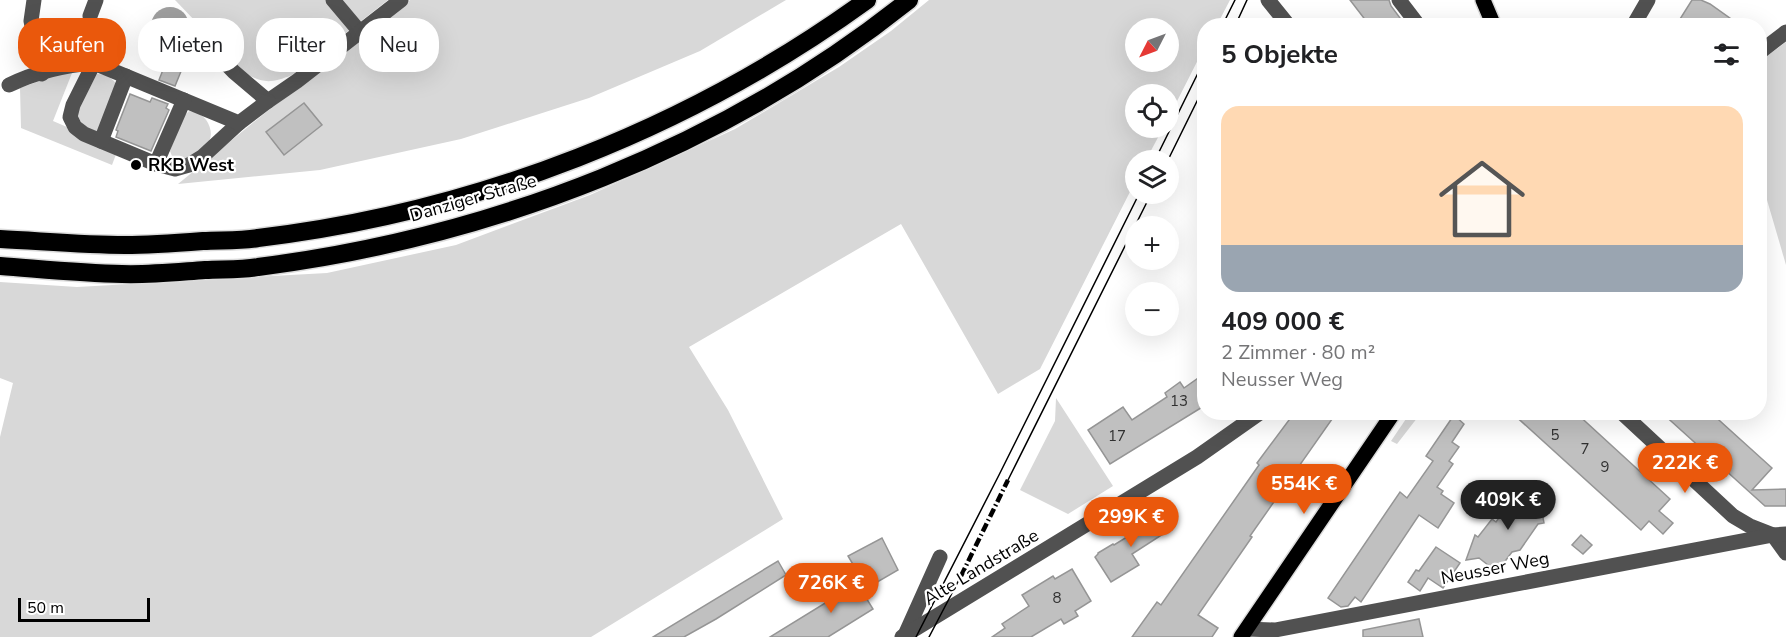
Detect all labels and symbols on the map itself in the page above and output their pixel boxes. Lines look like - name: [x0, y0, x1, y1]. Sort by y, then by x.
- north arrow: [1125, 18, 1179, 72]
- place label: RKB West: [148, 153, 234, 177]
- marker: RKB West: [129, 158, 143, 172]
- street label: Danziger Straße: [407, 168, 539, 228]
- house number: 13: [1170, 391, 1188, 411]
- house number: 5: [1550, 425, 1560, 445]
- house number: 17: [1108, 426, 1126, 446]
- house number: 7: [1580, 439, 1590, 459]
- pin: 222K €: [1636, 443, 1734, 494]
- house number: 9: [1600, 457, 1610, 477]
- pin: 554K €: [1255, 464, 1353, 515]
- pin: 409K €: [1459, 480, 1557, 531]
- pin: 299K €: [1082, 497, 1180, 548]
- street label: Alte Landstraße: [919, 523, 1043, 611]
- street label: Neusser Weg: [1439, 546, 1551, 590]
- pin: 726K €: [782, 563, 880, 614]
- house number: 8: [1052, 588, 1062, 608]
- scale bar: [18, 595, 150, 622]

